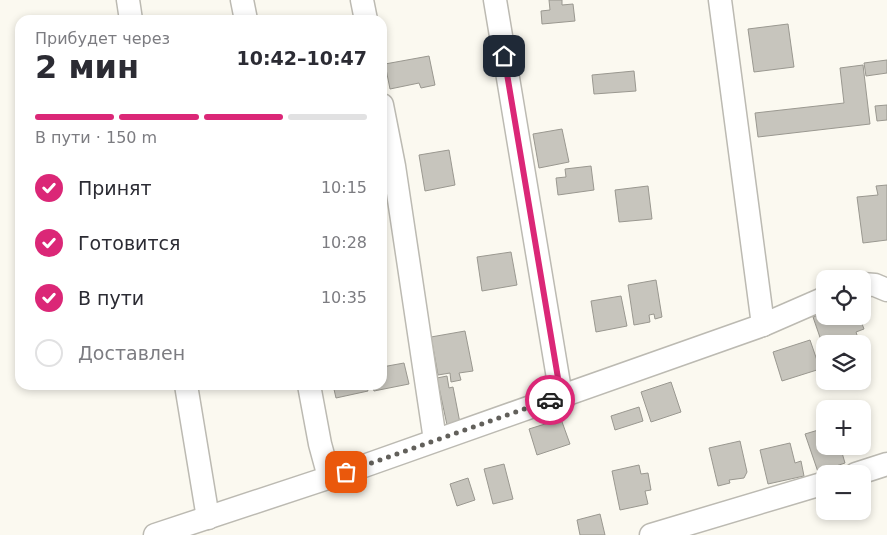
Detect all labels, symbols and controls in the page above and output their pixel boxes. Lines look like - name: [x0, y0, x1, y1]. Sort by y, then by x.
- text: Прибудет через: [35, 29, 170, 48]
- pin: [483, 35, 525, 77]
- icon: home: [490, 42, 518, 70]
- text: 10:42–10:47: [237, 47, 367, 69]
- text: 2 мин: [35, 48, 139, 86]
- text: В пути · 150 m: [35, 128, 157, 147]
- icon: check: [35, 174, 63, 202]
- text: Принят: [78, 177, 152, 199]
- text: 10:15: [321, 178, 367, 197]
- icon: check: [35, 229, 63, 257]
- text: Готовится: [78, 232, 180, 254]
- text: 10:28: [321, 233, 367, 252]
- map controls: [816, 270, 871, 520]
- button: locate: [816, 270, 871, 325]
- icon: check: [35, 284, 63, 312]
- text: В пути: [78, 287, 144, 309]
- text: 10:35: [321, 288, 367, 307]
- button: layers: [816, 335, 871, 390]
- text: Доставлен: [78, 342, 185, 364]
- courier: [525, 375, 575, 425]
- icon: car: [536, 386, 564, 414]
- button: +: [816, 400, 871, 455]
- pin: [325, 451, 367, 493]
- icon: bag: [332, 458, 360, 486]
- button: −: [816, 465, 871, 520]

